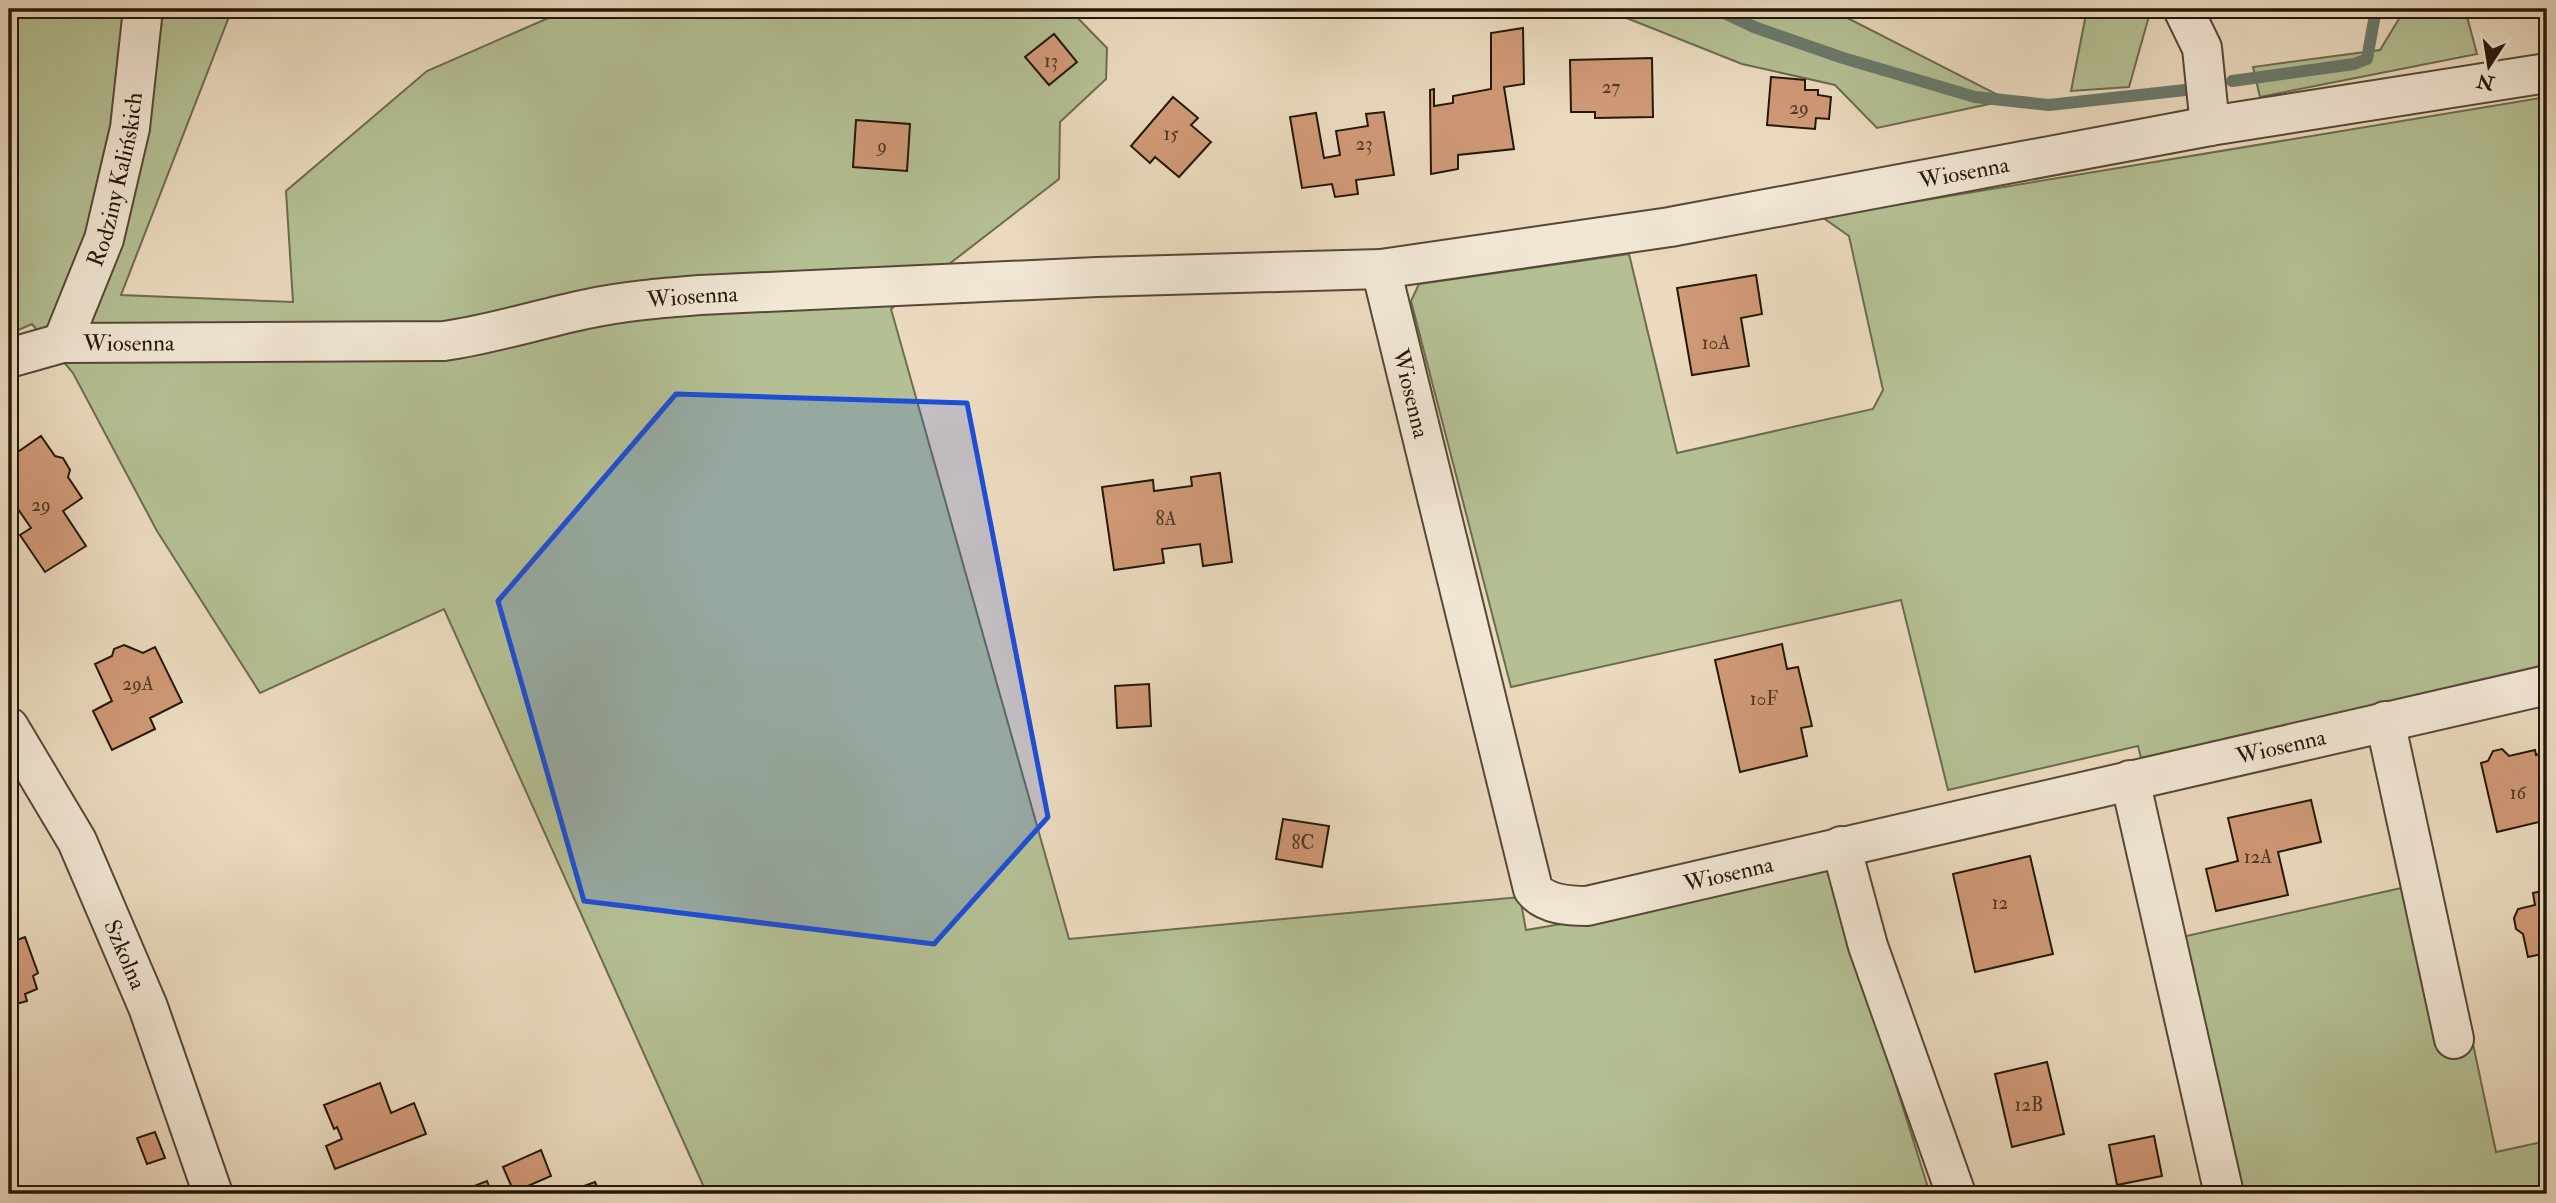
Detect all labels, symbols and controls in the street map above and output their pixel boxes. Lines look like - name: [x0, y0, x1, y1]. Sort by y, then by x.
- north arrow: [2454, 32, 2524, 102]
- house number: 13: [1044, 49, 1058, 73]
- text: N: [2474, 68, 2497, 95]
- house number: 27: [1602, 75, 1620, 99]
- street label: Rodziny Kalińskich: [80, 91, 149, 271]
- house number: 29: [1789, 96, 1809, 120]
- house number: 15: [1163, 122, 1179, 146]
- house number: 23: [1356, 132, 1372, 156]
- house number: 9: [875, 134, 887, 158]
- street label: Wiosenna: [1915, 150, 2012, 195]
- street label: Wiosenna: [645, 279, 739, 315]
- street label: Wiosenna: [82, 328, 175, 358]
- house number: 10A: [1702, 331, 1730, 355]
- street label: Wiosenna: [1386, 345, 1436, 442]
- house number: 29: [31, 493, 51, 517]
- house number: 8A: [1156, 507, 1177, 531]
- house number: 29A: [122, 672, 154, 696]
- house number: 10F: [1750, 687, 1778, 711]
- street label: Wiosenna: [2232, 722, 2329, 771]
- house number: 16: [2510, 781, 2528, 805]
- house number: 8C: [1292, 831, 1314, 855]
- house number: 12A: [2244, 845, 2272, 869]
- street label: Wiosenna: [1680, 849, 1777, 899]
- house number: 12: [1992, 891, 2008, 915]
- street label: Szkolna: [97, 915, 153, 994]
- house number: 12B: [2015, 1093, 2043, 1117]

